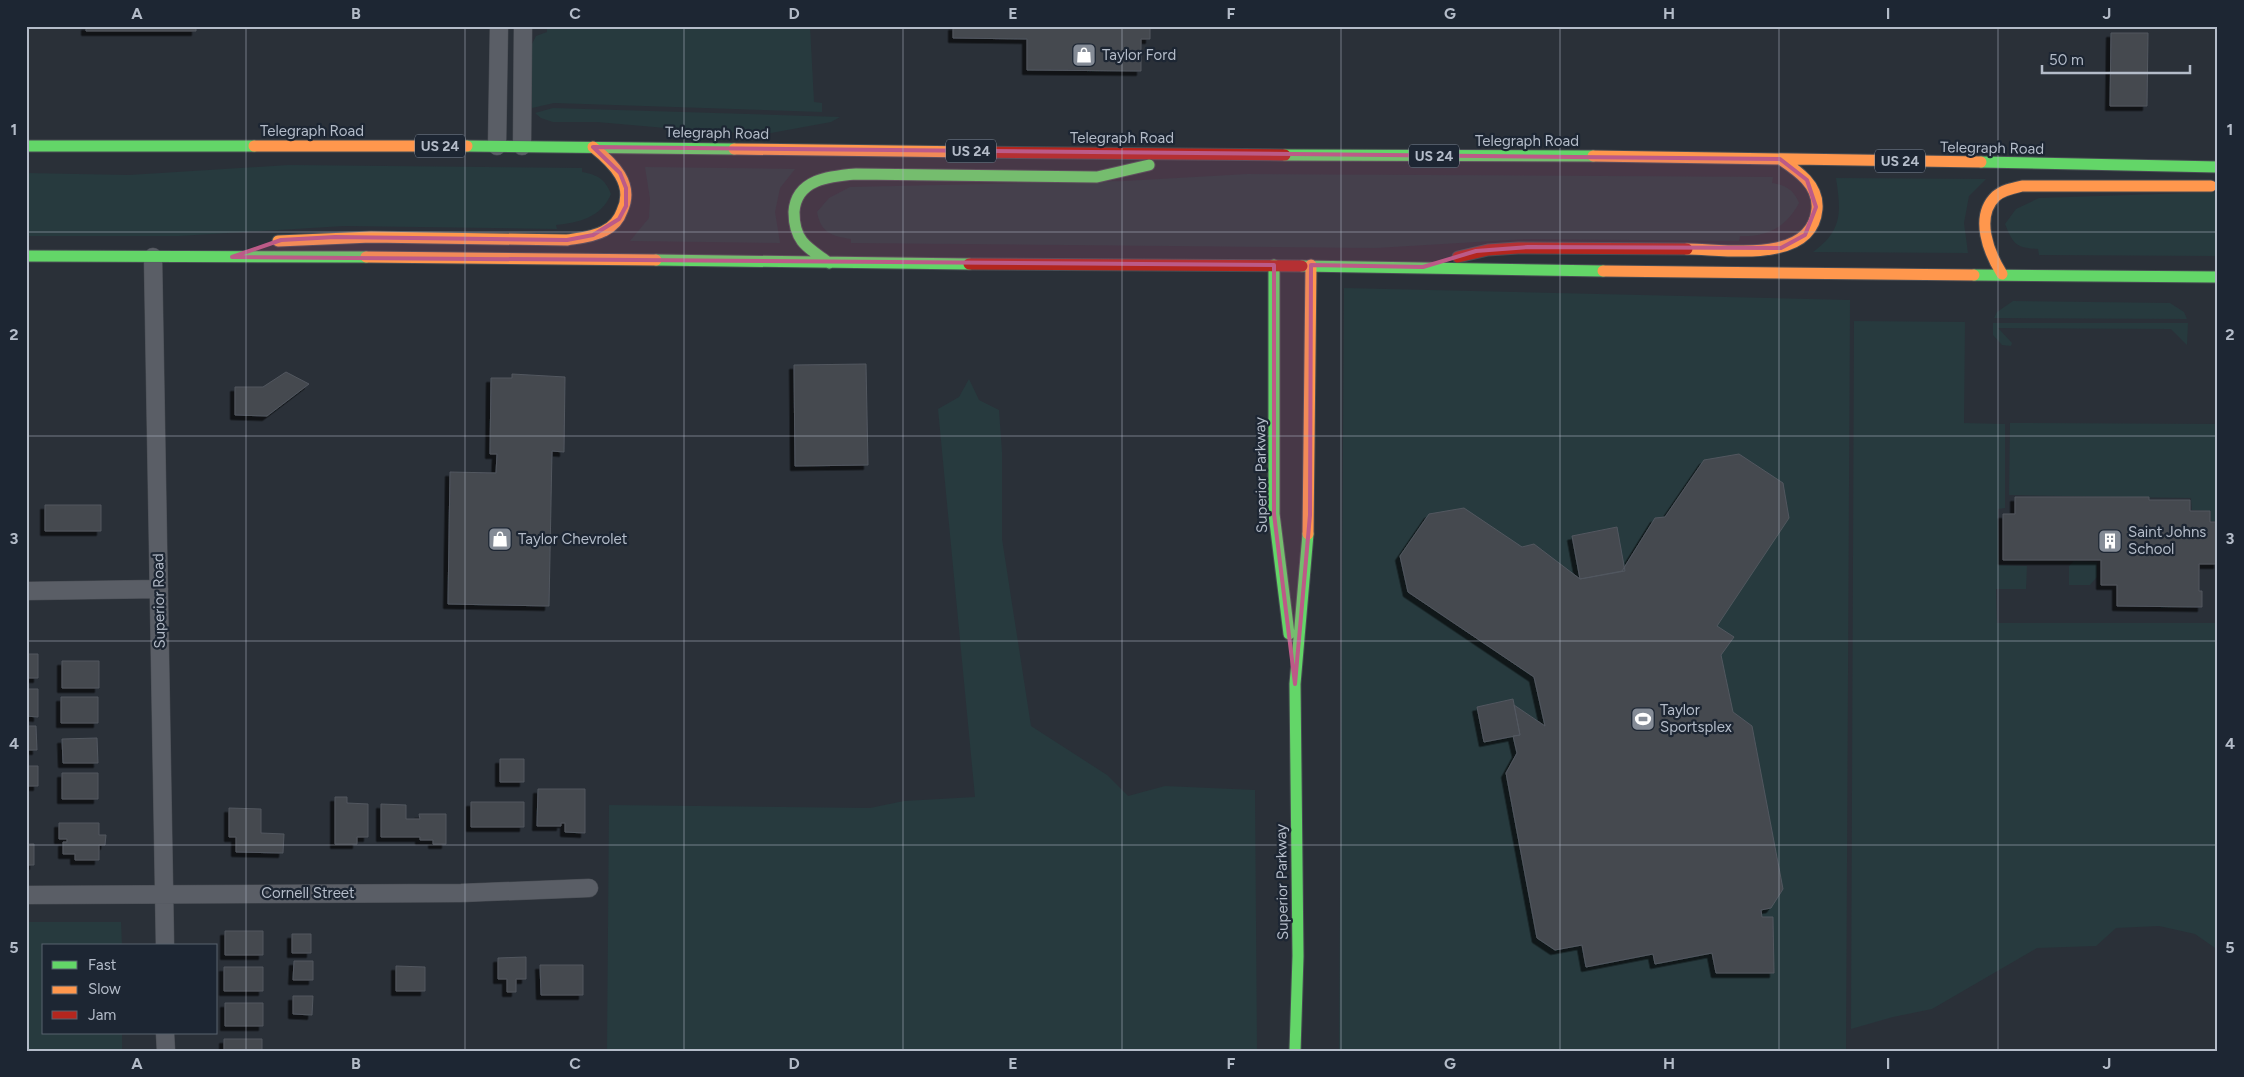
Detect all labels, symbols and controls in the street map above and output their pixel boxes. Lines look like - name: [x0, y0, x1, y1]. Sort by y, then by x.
- text: A: [131, 4, 143, 23]
- text: B: [351, 4, 361, 23]
- text: C: [569, 4, 581, 23]
- text: D: [788, 4, 800, 23]
- text: E: [1008, 4, 1018, 23]
- text: F: [1227, 4, 1236, 23]
- text: G: [1444, 4, 1456, 23]
- text: H: [1663, 4, 1675, 23]
- text: I: [1886, 4, 1890, 23]
- text: J: [2103, 4, 2111, 23]
- shop icon: Taylor Ford: [1071, 42, 1097, 68]
- scale bar: [2042, 42, 2189, 74]
- place label: Taylor Ford: [1102, 46, 1176, 64]
- text: 50 m: [2049, 51, 2084, 69]
- text: 1: [11, 120, 17, 139]
- text: 1: [2227, 120, 2233, 139]
- street label: Telegraph Road: [260, 122, 364, 140]
- street label: Telegraph Road: [665, 123, 769, 143]
- street label: Telegraph Road: [1070, 129, 1174, 147]
- street label: Telegraph Road: [1475, 132, 1579, 150]
- road number: US 24: [415, 134, 465, 158]
- street label: Telegraph Road: [1940, 138, 2044, 158]
- road number: US 24: [946, 140, 996, 162]
- road number: US 24: [1409, 144, 1459, 168]
- road number: US 24: [1875, 150, 1925, 172]
- text: 2: [9, 325, 19, 344]
- text: 2: [2225, 325, 2235, 344]
- street label: Superior Parkway: [1251, 417, 1271, 533]
- place label: Saint Johns School: [2128, 523, 2206, 558]
- shop icon: Taylor Chevrolet: [487, 526, 513, 552]
- building icon: Saint Johns School: [2097, 528, 2123, 554]
- text: 3: [10, 529, 19, 548]
- text: 3: [2226, 529, 2235, 548]
- place label: Taylor Chevrolet: [518, 530, 628, 548]
- street label: Superior Road: [149, 553, 169, 649]
- place label: Taylor Sportsplex: [1660, 701, 1732, 736]
- sports icon: Taylor Sportsplex: [1630, 706, 1656, 732]
- text: 4: [9, 734, 19, 753]
- text: 4: [2225, 734, 2235, 753]
- street label: Superior Parkway: [1272, 824, 1292, 940]
- street label: Cornell Street: [261, 884, 355, 902]
- text: 5: [9, 938, 19, 957]
- text: 5: [2225, 938, 2235, 957]
- legend: [42, 944, 218, 1034]
- text: Fast: [88, 956, 117, 974]
- text: Slow: [88, 980, 121, 998]
- text: Jam: [88, 1006, 116, 1024]
- text: A: [131, 1054, 143, 1073]
- text: B: [351, 1054, 361, 1073]
- text: C: [569, 1054, 581, 1073]
- text: D: [788, 1054, 800, 1073]
- text: E: [1008, 1054, 1018, 1073]
- text: F: [1227, 1054, 1236, 1073]
- text: G: [1444, 1054, 1456, 1073]
- text: H: [1663, 1054, 1675, 1073]
- text: I: [1886, 1054, 1890, 1073]
- text: J: [2103, 1054, 2111, 1073]

